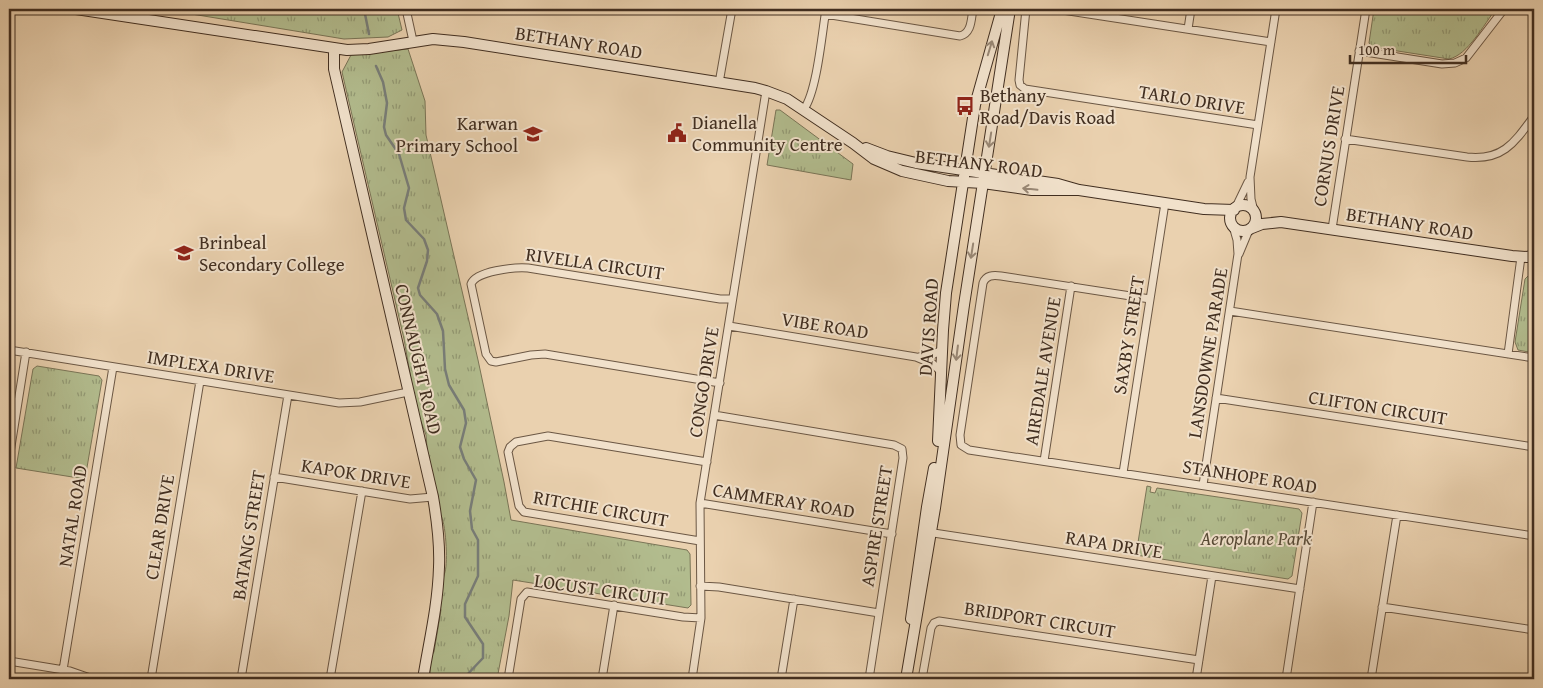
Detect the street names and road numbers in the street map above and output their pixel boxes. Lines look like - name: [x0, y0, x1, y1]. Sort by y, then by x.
- street label: BETHANY ROAD: [514, 18, 644, 66]
- street label: TARLO DRIVE: [1137, 77, 1248, 121]
- street label: CORNUS DRIVE: [1305, 83, 1351, 208]
- street label: BETHANY ROAD: [914, 141, 1044, 185]
- street label: BETHANY ROAD: [1345, 199, 1475, 247]
- street label: RIVELLA CIRCUIT: [524, 239, 666, 287]
- street label: LANSDOWNE PARADE: [1180, 265, 1234, 440]
- street label: SAXBY STREET: [1105, 273, 1151, 396]
- street label: DAVIS ROAD: [911, 277, 945, 377]
- street label: CONNAUGHT ROAD: [388, 281, 450, 437]
- street label: AIREDALE AVENUE: [1016, 294, 1068, 447]
- street label: VIBE ROAD: [779, 304, 871, 346]
- street label: CONGO DRIVE: [680, 324, 726, 439]
- street label: IMPLEXA DRIVE: [145, 342, 277, 390]
- street label: CLIFTON CIRCUIT: [1307, 382, 1450, 432]
- street label: KAPOK DRIVE: [299, 451, 413, 496]
- street label: STANHOPE ROAD: [1181, 452, 1319, 500]
- street label: NATAL ROAD: [50, 463, 94, 569]
- street label: ASPIRE STREET: [853, 463, 899, 589]
- street label: BATANG STREET: [224, 468, 272, 602]
- street label: CLEAR DRIVE: [137, 472, 181, 582]
- street label: CAMMERAY ROAD: [711, 475, 857, 525]
- street label: RITCHIE CIRCUIT: [531, 482, 671, 534]
- street label: RAPA DRIVE: [1064, 523, 1165, 566]
- street label: LOCUST CIRCUIT: [533, 566, 670, 612]
- street label: BRIDPORT CIRCUIT: [962, 593, 1118, 645]

